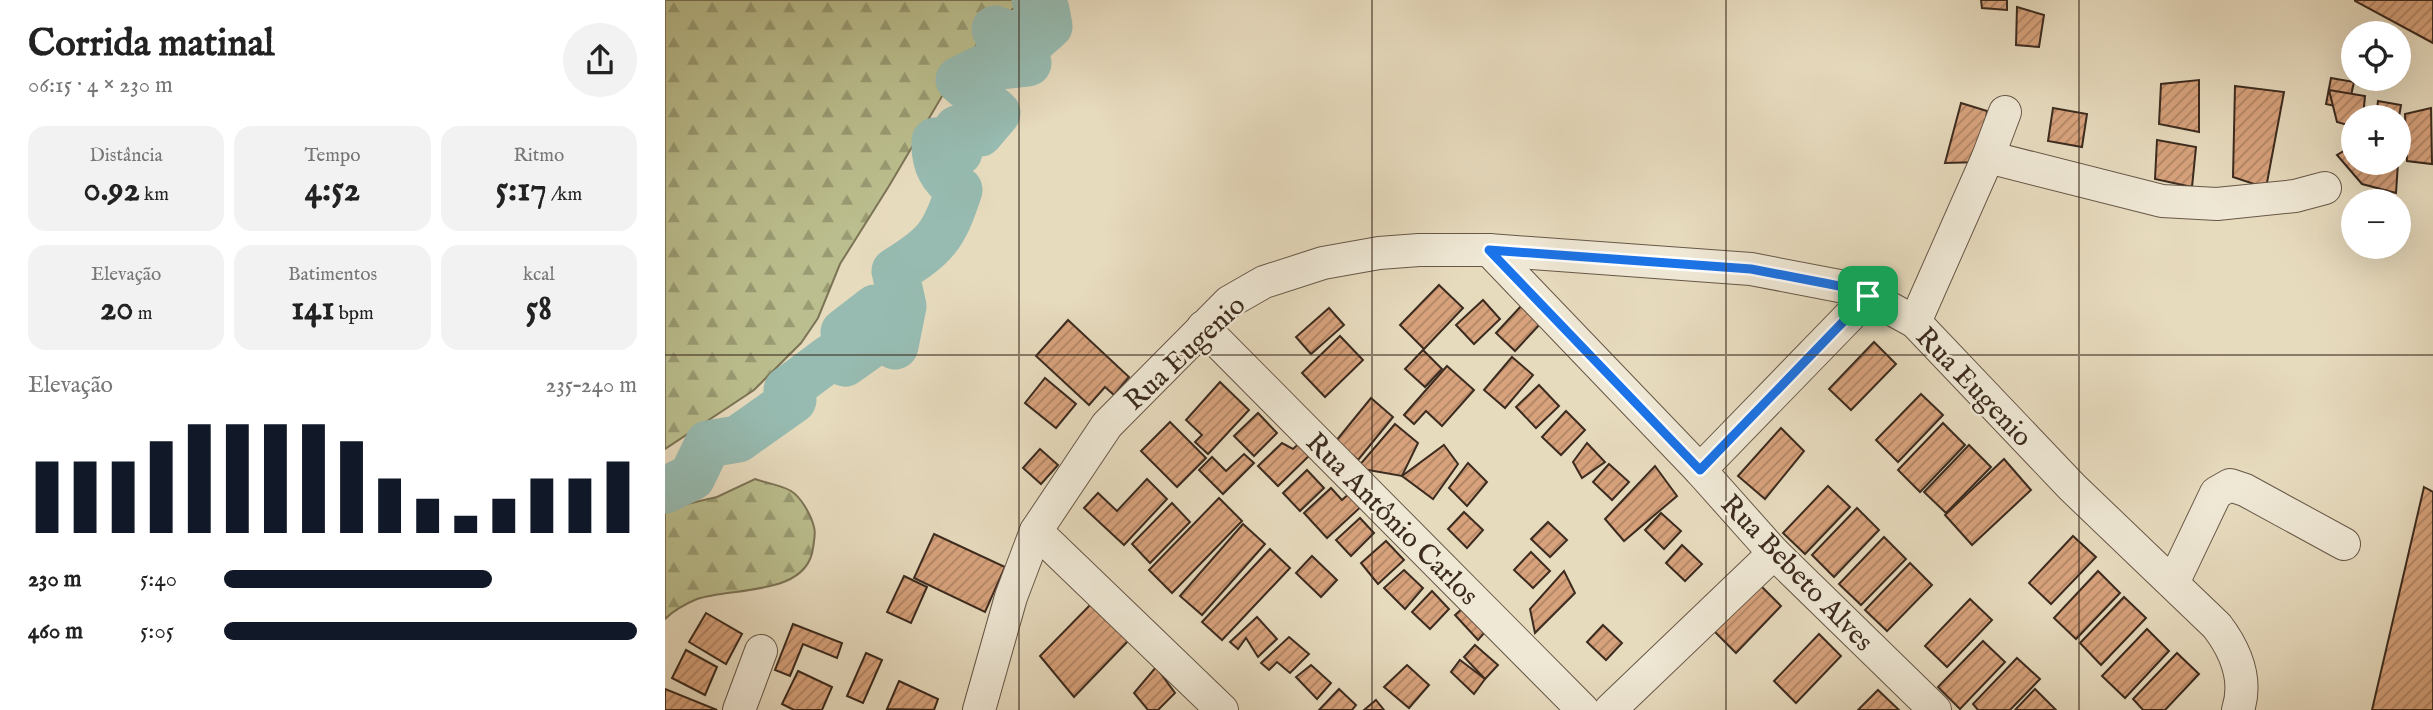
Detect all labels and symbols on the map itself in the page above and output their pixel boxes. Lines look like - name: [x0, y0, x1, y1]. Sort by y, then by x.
- pin: [1838, 266, 1898, 326]
- street label: Rua Eugenio: [1118, 289, 1254, 419]
- street label: Rua Eugenio: [1907, 320, 2039, 455]
- street label: Rua Antônio Carlos: [1297, 426, 1485, 614]
- street label: Rua Bebeto Alves: [1712, 488, 1880, 660]

